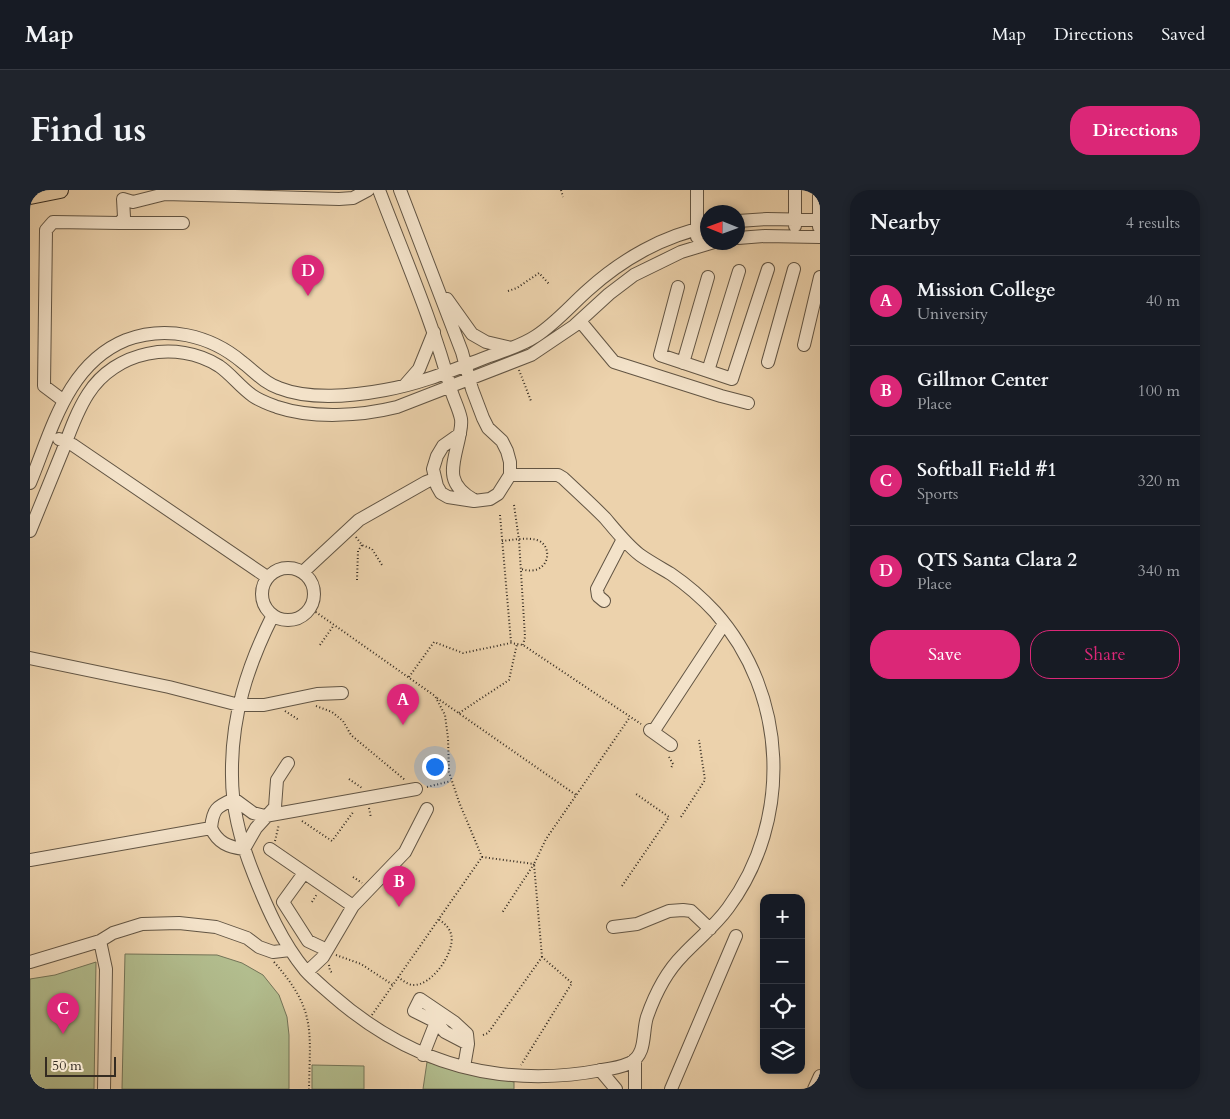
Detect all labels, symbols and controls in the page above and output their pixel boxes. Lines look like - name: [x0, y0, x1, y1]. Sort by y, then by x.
- text: Map: [25, 18, 74, 51]
- text: Map: [992, 22, 1026, 47]
- text: Directions: [1054, 22, 1133, 47]
- text: Saved: [1161, 22, 1205, 47]
- text: Find us: [30, 106, 146, 154]
- button: Directions: [1070, 106, 1200, 155]
- north arrow: [700, 205, 745, 250]
- text: Nearby: [870, 208, 941, 237]
- text: 4 results: [1126, 212, 1180, 234]
- pin: D: [292, 255, 324, 296]
- text: Mission College: [917, 277, 1056, 303]
- text: A: [880, 290, 892, 312]
- text: 40 m: [1146, 290, 1180, 312]
- text: University: [917, 303, 988, 325]
- text: Gillmor Center: [917, 367, 1048, 393]
- text: B: [880, 380, 892, 402]
- text: 100 m: [1138, 380, 1180, 402]
- text: Place: [917, 393, 952, 415]
- text: Softball Field #1: [917, 457, 1057, 483]
- text: C: [880, 470, 892, 492]
- text: 320 m: [1138, 470, 1180, 492]
- text: Sports: [917, 483, 958, 505]
- text: QTS Santa Clara 2: [917, 547, 1077, 573]
- text: D: [879, 560, 893, 582]
- text: 340 m: [1138, 560, 1180, 582]
- text: Place: [917, 573, 952, 595]
- button: Save: [870, 630, 1020, 679]
- button: Share: [1030, 630, 1180, 679]
- pin: A: [387, 684, 419, 725]
- your location: [422, 754, 448, 780]
- pin: B: [383, 866, 415, 907]
- map controls: [760, 894, 805, 1074]
- button: +: [760, 894, 805, 939]
- button: −: [760, 939, 805, 984]
- button: locate: [760, 984, 805, 1029]
- pin: C: [47, 993, 79, 1034]
- button: layers: [760, 1029, 805, 1074]
- scale bar: [45, 1054, 116, 1077]
- text: 50 m: [52, 1056, 82, 1075]

